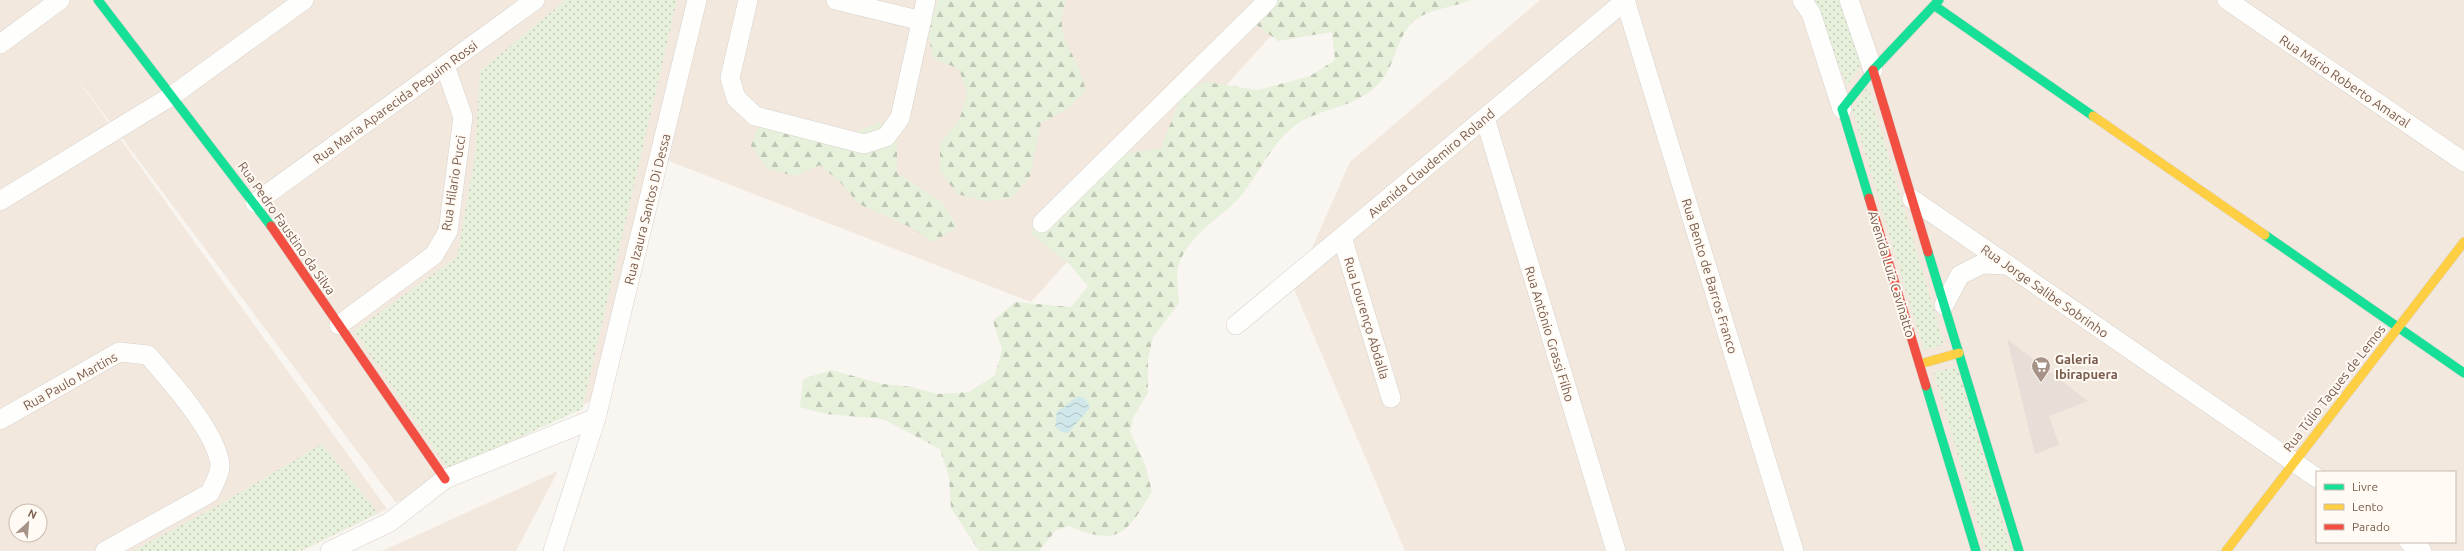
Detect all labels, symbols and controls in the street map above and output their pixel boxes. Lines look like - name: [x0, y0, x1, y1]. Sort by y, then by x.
- street label: Rua Mário Roberto Amaral: [2277, 32, 2413, 130]
- street label: Rua Maria Aparecida Peguim Rossi: [310, 38, 480, 166]
- street label: Avenida Claudemiro Roland: [1365, 106, 1497, 220]
- street label: Rua Izaura Santos Di Dessa: [621, 132, 673, 286]
- street label: Rua Hilario Pucci: [439, 134, 467, 232]
- street label: Rua Pedro Faustino da Silva: [236, 159, 338, 297]
- street label: Rua Bento de Barros Franco: [1680, 197, 1740, 355]
- street label: Avenida Luiz Cavinatto: [1866, 209, 1918, 339]
- street label: Rua Jorge Salibe Sobrinho: [1979, 242, 2111, 340]
- street label: Rua Lourenço Abdalla: [1342, 255, 1392, 381]
- street label: Rua Antônio Grassi Filho: [1523, 265, 1577, 403]
- street label: Rua Túlio Taques de Lemos: [2280, 322, 2388, 454]
- street label: Rua Paulo Martins: [21, 349, 120, 413]
- place label: Galeria Ibirapuera: [2055, 352, 2118, 381]
- supermarket icon: Galeria Ibirapuera: [2030, 355, 2052, 383]
- legend: [2316, 471, 2456, 543]
- text: Livre: [2352, 480, 2378, 493]
- text: Lento: [2352, 500, 2383, 513]
- north arrow: [8, 503, 48, 543]
- text: N: [26, 507, 39, 521]
- text: Parado: [2352, 520, 2390, 533]

